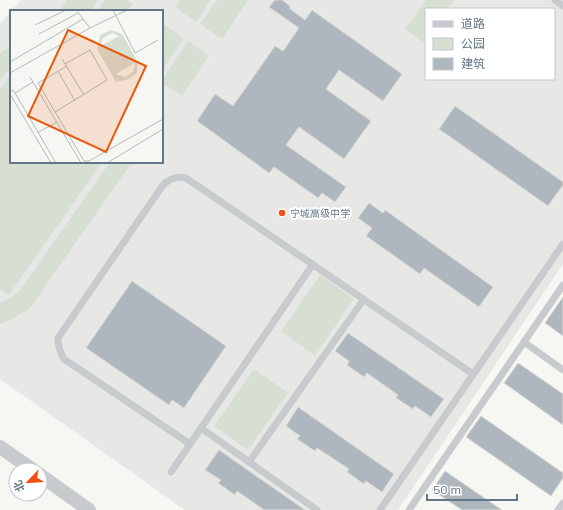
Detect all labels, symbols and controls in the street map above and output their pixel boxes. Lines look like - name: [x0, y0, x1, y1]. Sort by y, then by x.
- legend: [425, 8, 555, 80]
- inset map: [10, 10, 163, 163]
- text: 道路: [461, 16, 485, 31]
- text: 公园: [461, 36, 485, 51]
- text: 建筑: [461, 56, 485, 71]
- place label: 宁城高级中学: [290, 207, 350, 220]
- marker: 宁城高级中学: [277, 208, 287, 218]
- north arrow: [8, 462, 48, 502]
- scale bar: [427, 476, 517, 502]
- text: 北: [10, 478, 28, 494]
- text: 50 m: [433, 482, 461, 497]

